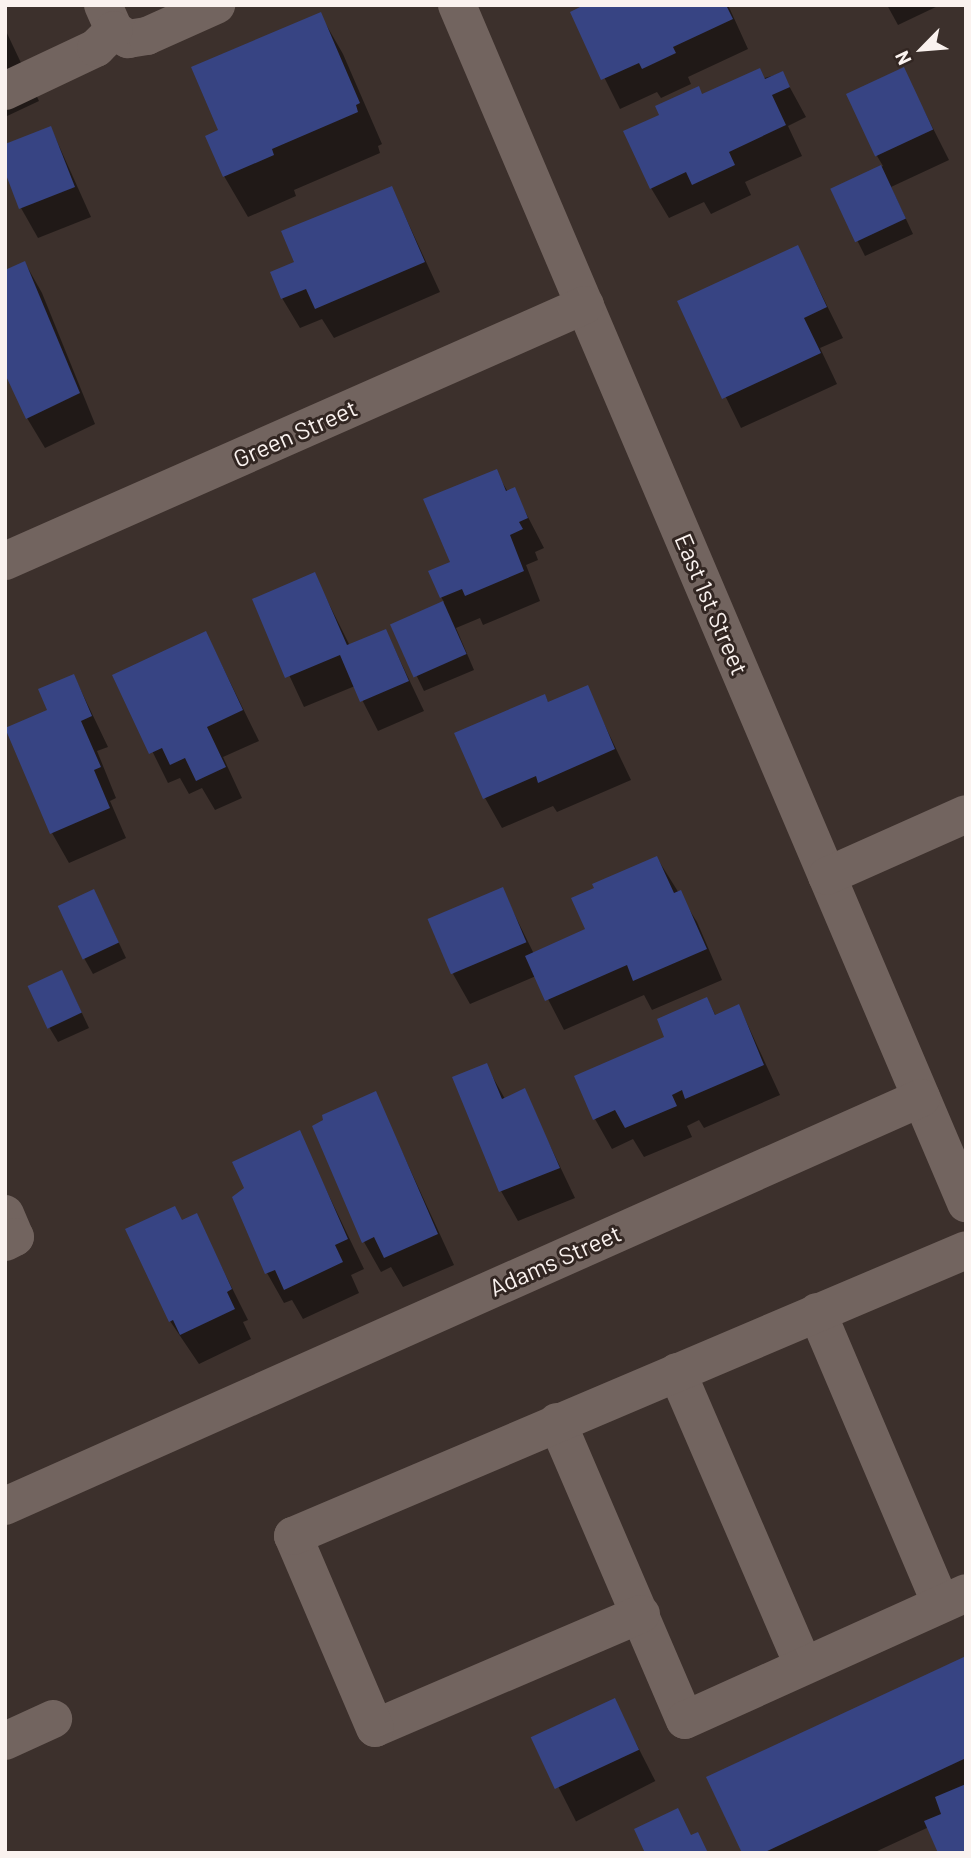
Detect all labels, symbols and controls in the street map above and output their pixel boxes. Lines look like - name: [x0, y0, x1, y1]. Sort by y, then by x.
- north arrow: [887, 14, 957, 84]
- text: N: [889, 48, 916, 69]
- street label: Green Street: [229, 393, 361, 473]
- street label: East 1st Street: [669, 529, 755, 679]
- street label: Adams Street: [485, 1218, 625, 1302]

